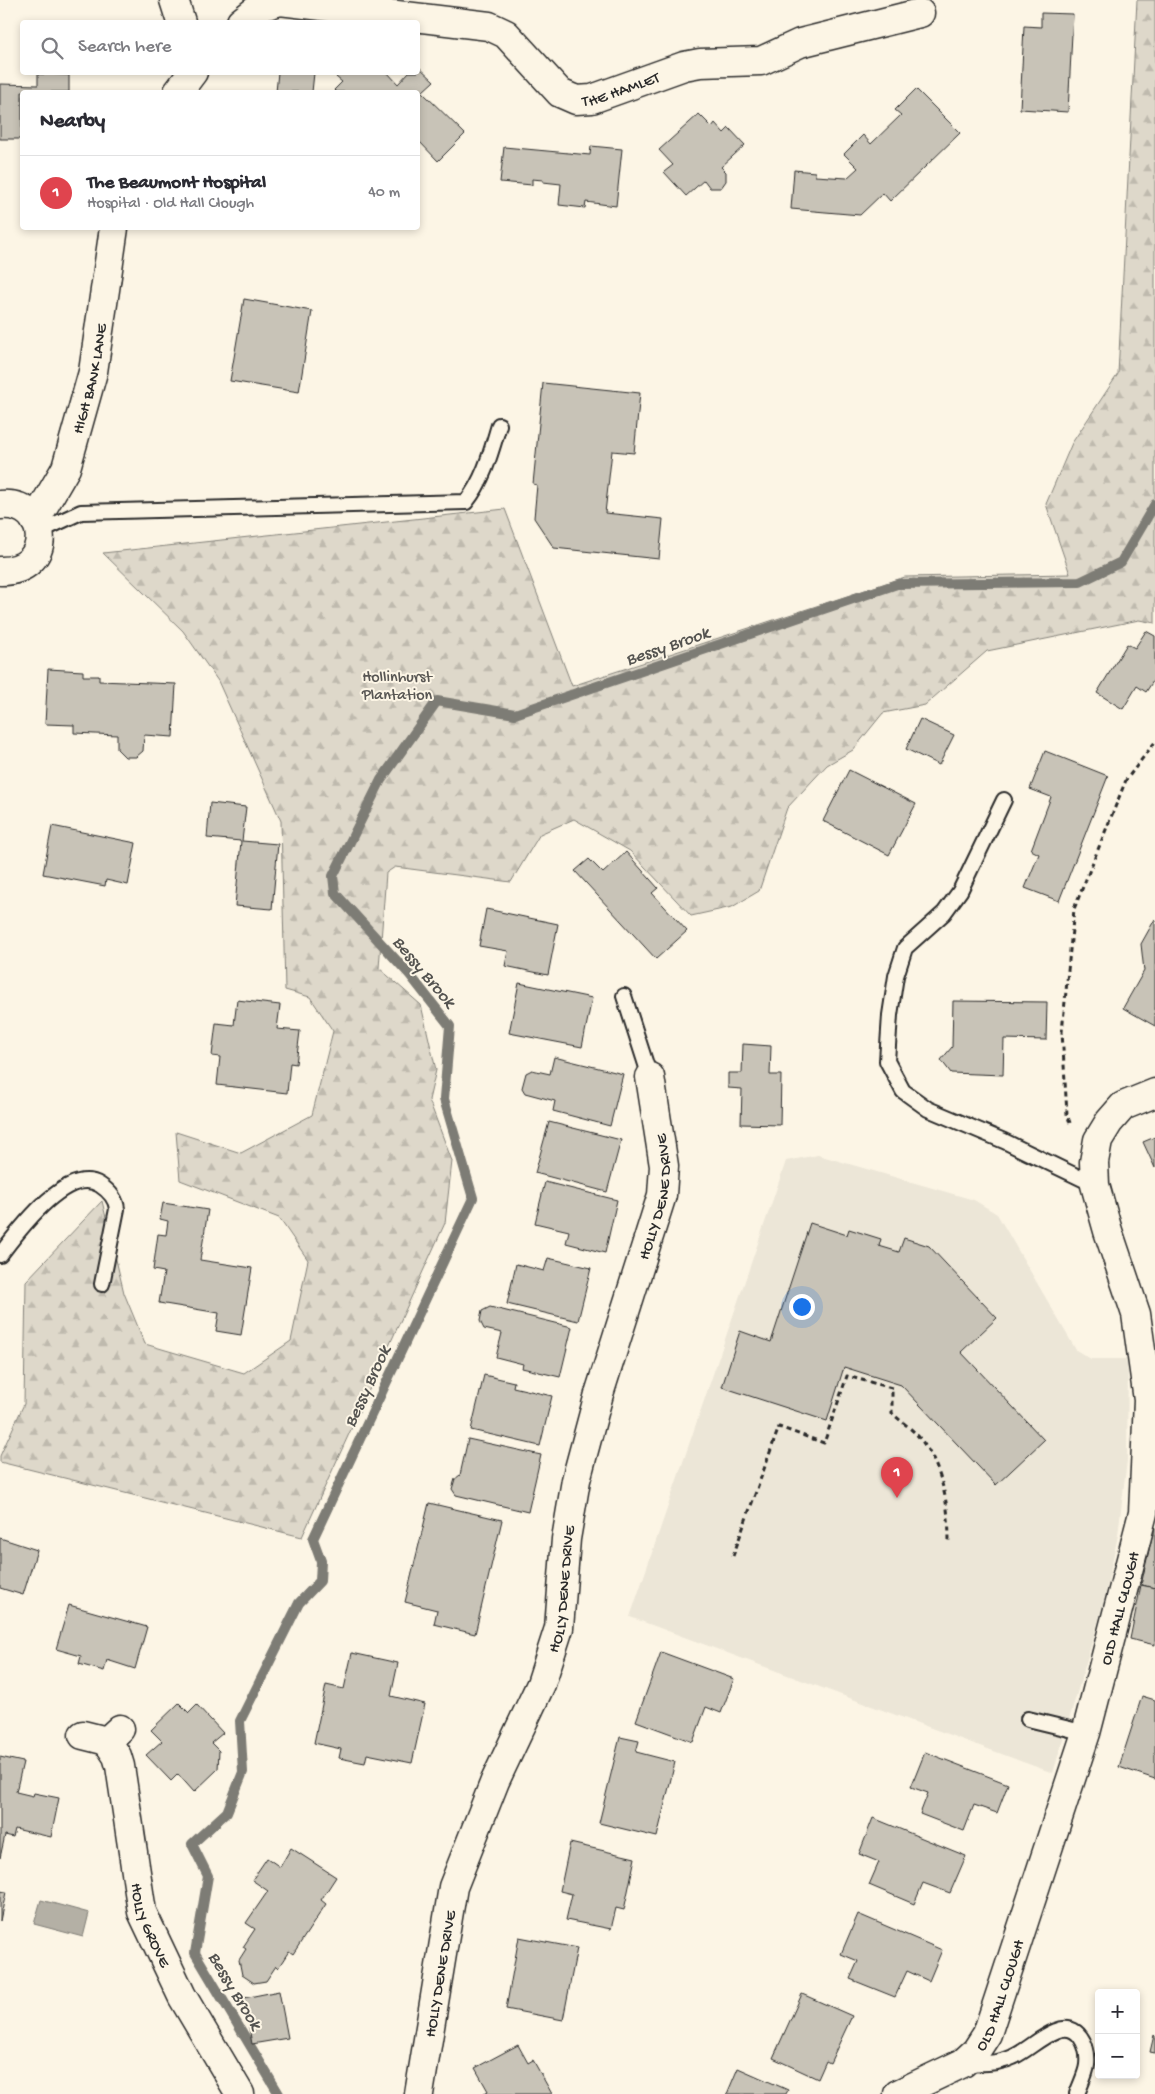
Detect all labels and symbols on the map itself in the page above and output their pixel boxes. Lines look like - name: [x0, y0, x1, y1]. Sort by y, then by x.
- street label: THE HAMLET: [580, 69, 664, 113]
- street label: HIGH BANK LANE: [70, 322, 113, 436]
- water label: Bessy Brook: [623, 623, 714, 671]
- park label: Hollinhurst Plantation: [361, 669, 433, 706]
- water label: Bessy Brook: [387, 932, 460, 1014]
- street label: HOLLY DENE DRIVE: [636, 1131, 677, 1263]
- your location: [789, 1294, 815, 1320]
- water label: Bessy Brook: [340, 1341, 397, 1431]
- pin: 1: [881, 1457, 913, 1498]
- street label: HOLLY DENE DRIVE: [546, 1523, 581, 1656]
- street label: OLD HALL CLOUGH: [1098, 1549, 1146, 1668]
- street label: HOLLY GROVE: [125, 1882, 173, 1972]
- street label: HOLLY DENE DRIVE: [422, 1909, 462, 2039]
- street label: OLD HALL CLOUGH: [973, 1937, 1031, 2055]
- water label: Bessy Brook: [202, 1949, 266, 2036]

